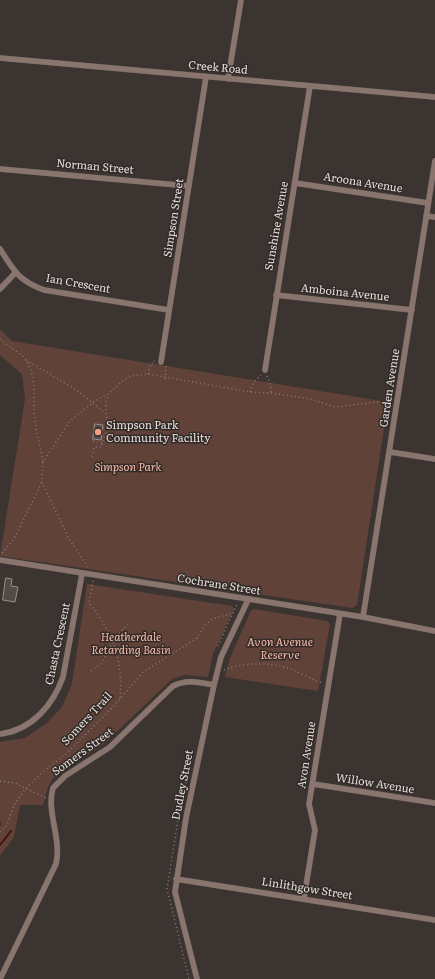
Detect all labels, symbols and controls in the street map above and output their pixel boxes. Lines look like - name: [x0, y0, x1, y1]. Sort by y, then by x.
- street label: Creek Road: [188, 59, 248, 77]
- street label: Norman Street: [56, 157, 134, 177]
- street label: Aroona Avenue: [323, 170, 403, 196]
- street label: Simpson Street: [161, 178, 187, 258]
- street label: Sunshine Avenue: [263, 180, 291, 272]
- street label: Ian Crescent: [45, 272, 111, 296]
- street label: Amboina Avenue: [300, 282, 390, 304]
- street label: Garden Avenue: [377, 348, 403, 428]
- place label: Simpson Park Community Facility: [106, 419, 211, 445]
- marker: Simpson Park Community Facility: [93, 427, 103, 437]
- park label: Simpson Park: [94, 461, 162, 475]
- street label: Cochrane Street: [176, 572, 262, 598]
- street label: Chasta Crescent: [43, 602, 73, 686]
- park label: Heatherdale Retarding Basin: [91, 631, 171, 657]
- park label: Avon Avenue Reserve: [247, 636, 313, 662]
- street label: Somers Trail: [59, 690, 115, 748]
- street label: Avon Avenue: [295, 720, 319, 790]
- street label: Somers Street: [50, 725, 116, 779]
- street label: Dudley Street: [170, 749, 196, 821]
- street label: Willow Avenue: [335, 771, 415, 797]
- street label: Linlithgow Street: [260, 875, 354, 903]

